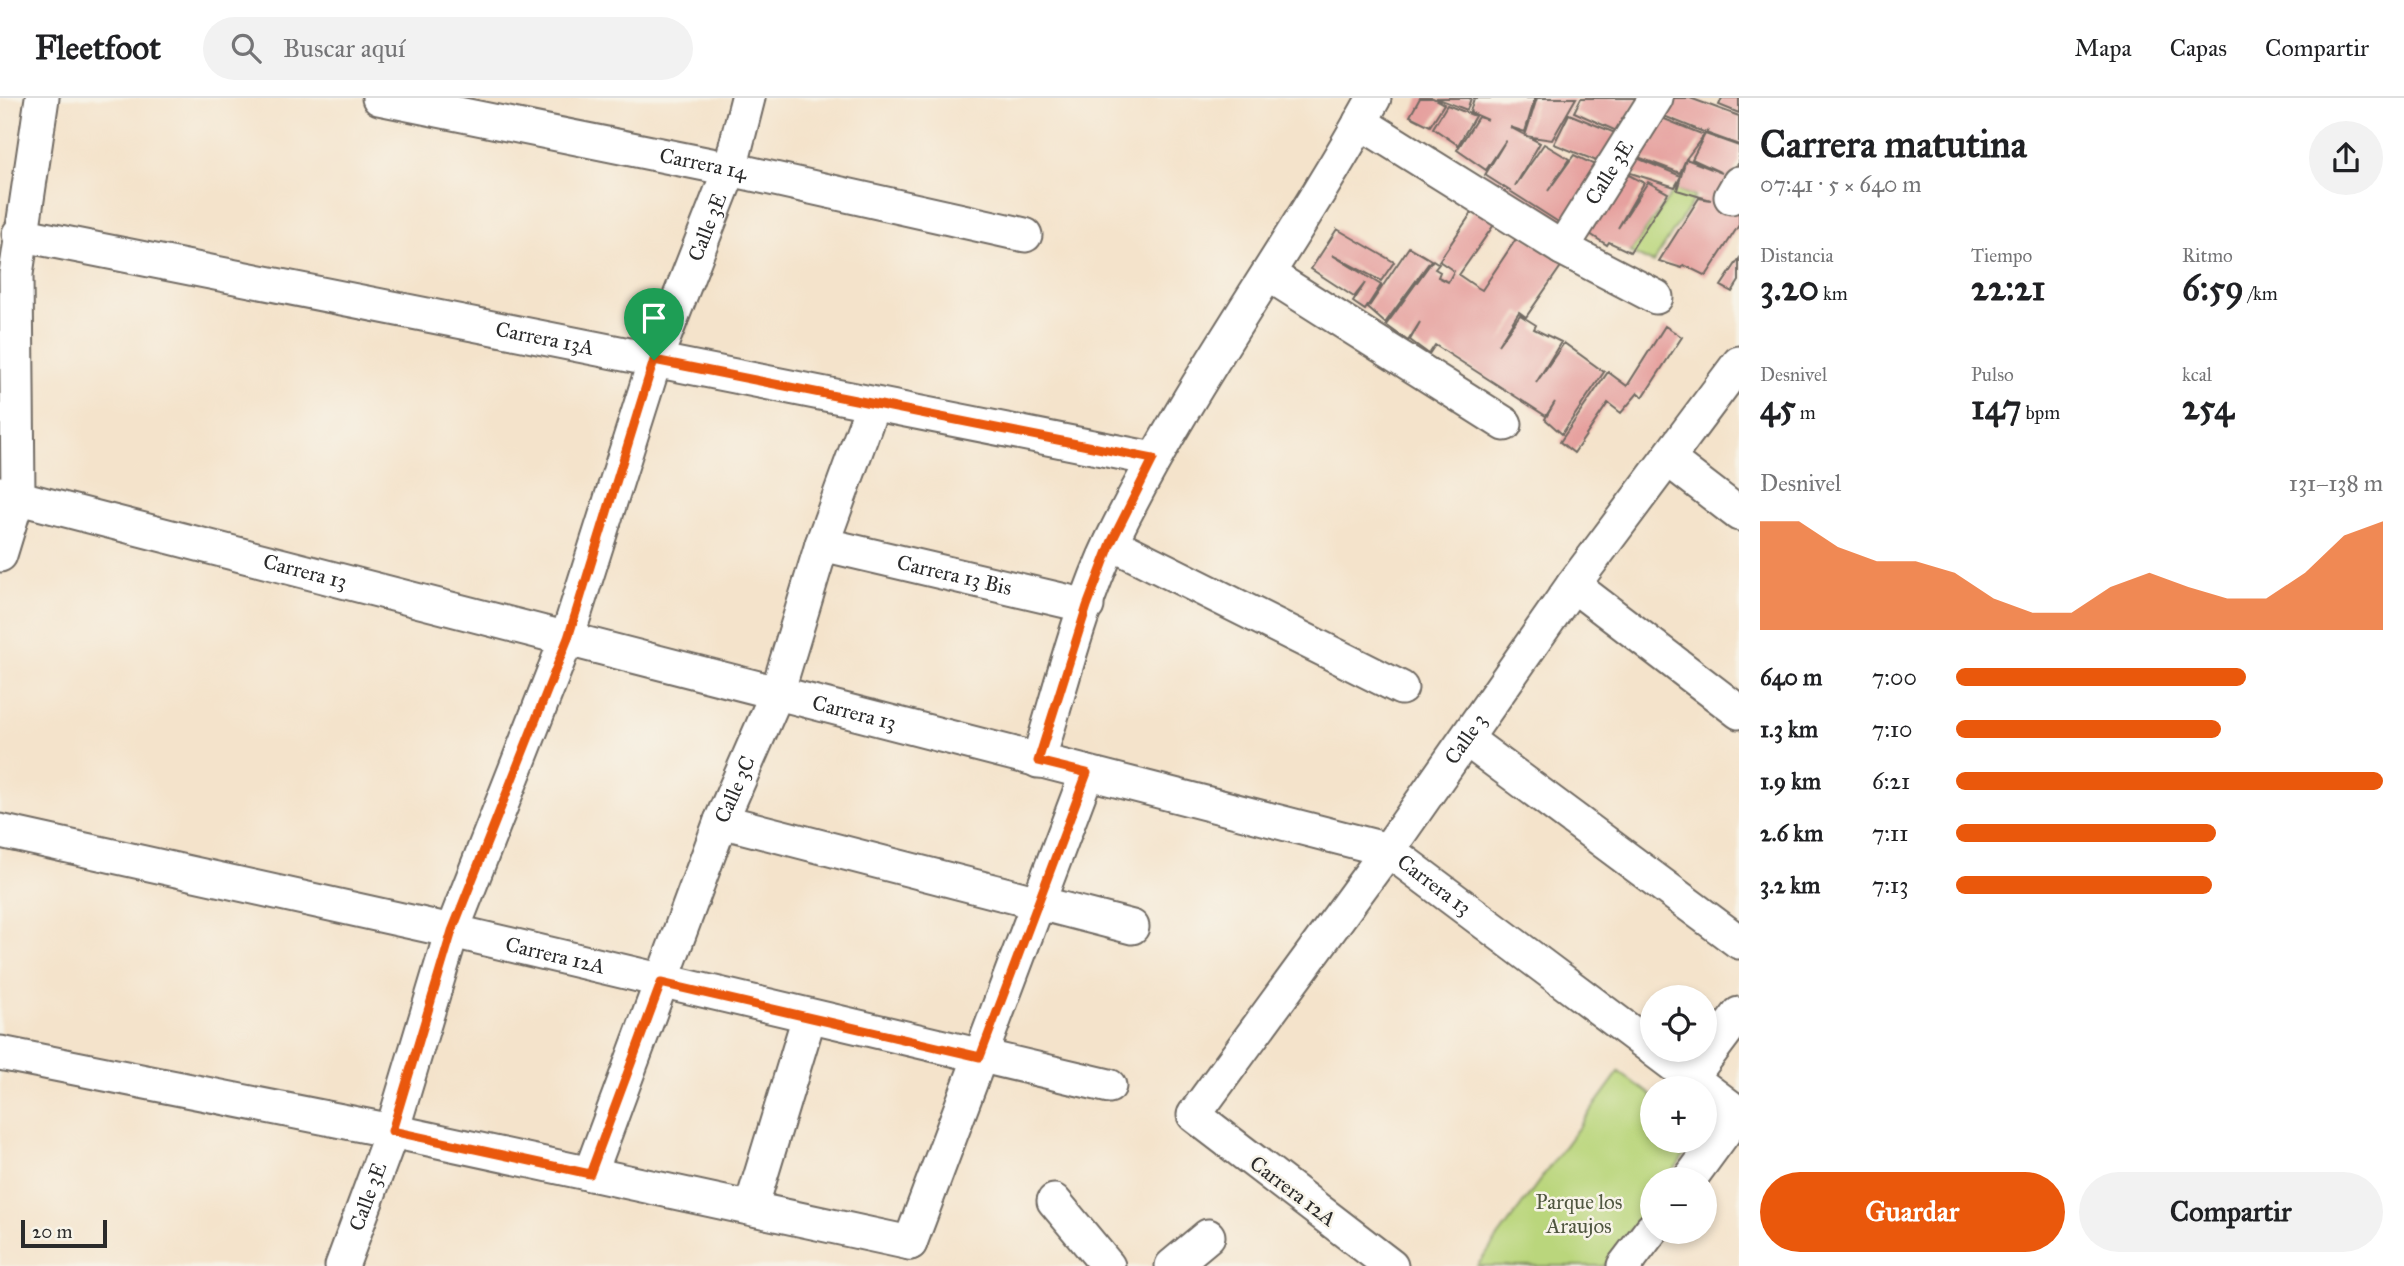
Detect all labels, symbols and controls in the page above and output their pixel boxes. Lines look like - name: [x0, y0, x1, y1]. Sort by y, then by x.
- search box: [203, 17, 693, 80]
- text: Fleetfoot: [35, 28, 161, 68]
- icon: search: [227, 29, 265, 67]
- text: Buscar aquí: [283, 32, 405, 64]
- text: Mapa: [2075, 33, 2132, 63]
- text: Capas: [2170, 33, 2227, 63]
- text: Compartir: [2265, 33, 2369, 63]
- text: Carrera matutina: [1760, 121, 2027, 167]
- button: share: [2309, 121, 2383, 195]
- street label: Calle 3E: [1579, 135, 1639, 210]
- street label: Carrera 14: [657, 142, 751, 186]
- text: 07:41 · 5 × 640 m: [1760, 170, 1922, 198]
- street label: Calle 3E: [682, 189, 732, 265]
- text: Distancia: [1760, 244, 1833, 267]
- text: Tiempo: [1971, 244, 2032, 267]
- text: Ritmo: [2182, 244, 2233, 267]
- text: 3.20: [1760, 267, 1819, 310]
- text: 22:21: [1971, 267, 2045, 310]
- text: 6:59: [2182, 267, 2244, 310]
- text: km: [1819, 282, 1848, 305]
- text: /km: [2244, 282, 2278, 305]
- pin: [624, 288, 684, 360]
- icon: arrive: [635, 299, 673, 337]
- street label: Carrera 13A: [493, 316, 596, 361]
- text: Desnivel: [1760, 363, 1827, 386]
- text: Pulso: [1971, 363, 2014, 386]
- text: kcal: [2182, 363, 2212, 386]
- text: 45: [1760, 386, 1796, 429]
- text: 147: [1971, 386, 2021, 429]
- text: 254: [2182, 386, 2234, 429]
- text: m: [1796, 401, 1816, 424]
- text: bpm: [2021, 401, 2060, 424]
- text: Desnivel: [1760, 469, 1841, 497]
- text: 131–138 m: [2289, 469, 2383, 497]
- street label: Carrera 13: [260, 548, 350, 595]
- street label: Carrera 13 Bis: [894, 549, 1015, 601]
- text: 640 m: [1760, 663, 1822, 691]
- text: 7:00: [1872, 663, 1917, 691]
- street label: Carrera 13: [810, 689, 899, 736]
- street label: Calle 3: [1439, 709, 1492, 769]
- text: 1.3 km: [1760, 715, 1818, 743]
- text: 7:10: [1872, 715, 1912, 743]
- street label: Calle 3C: [709, 752, 761, 827]
- text: 1.9 km: [1760, 767, 1821, 795]
- text: 6:21: [1872, 767, 1910, 795]
- text: 2.6 km: [1760, 819, 1823, 847]
- text: 7:11: [1872, 819, 1908, 847]
- street label: Carrera 13: [1392, 849, 1476, 921]
- text: 3.2 km: [1760, 871, 1820, 899]
- text: 7:13: [1872, 871, 1908, 899]
- street label: Carrera 12A: [503, 931, 608, 980]
- map controls: [1640, 985, 1717, 1244]
- button: locate: [1640, 985, 1717, 1062]
- button: +: [1640, 1076, 1717, 1153]
- street label: Carrera 12A: [1245, 1150, 1341, 1232]
- street label: Calle 3E: [343, 1159, 392, 1235]
- button: −: [1640, 1167, 1717, 1244]
- button: Guardar: [1760, 1172, 2065, 1252]
- button: Compartir: [2079, 1172, 2383, 1252]
- park label: Parque los Araujos: [1536, 1189, 1622, 1239]
- scale bar: [21, 1217, 107, 1249]
- text: 20 m: [32, 1220, 73, 1243]

